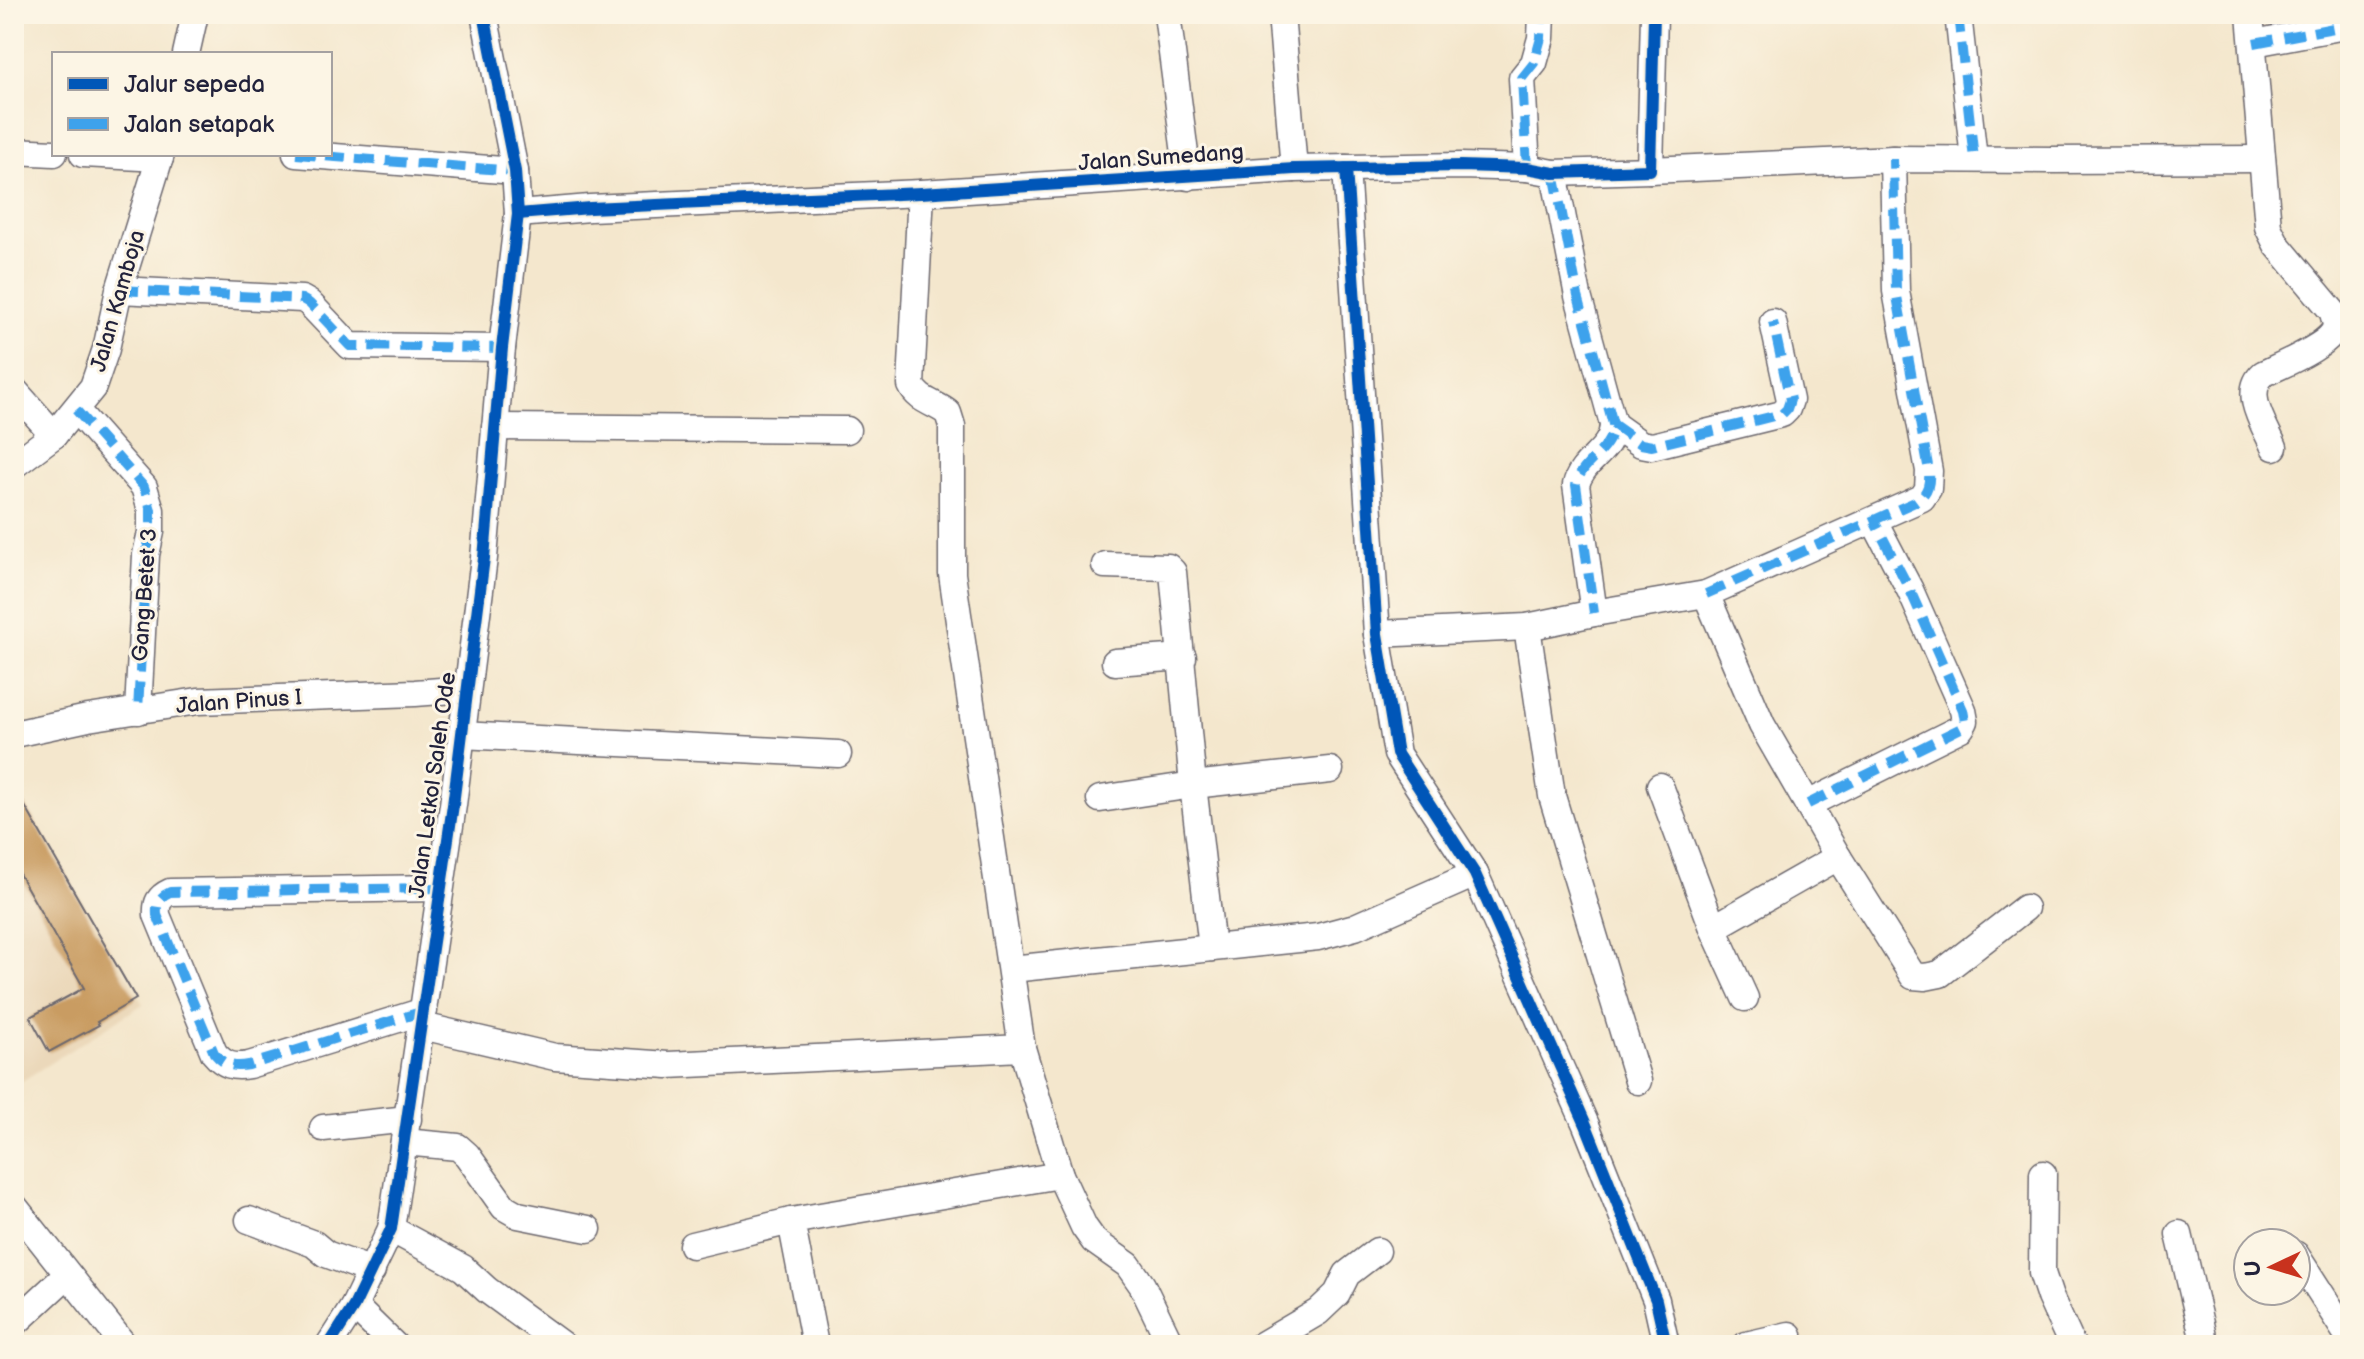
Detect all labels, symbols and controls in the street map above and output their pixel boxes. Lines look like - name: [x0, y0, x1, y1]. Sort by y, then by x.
- legend: [52, 52, 332, 156]
- text: Jalur sepeda: [124, 70, 265, 99]
- text: Jalan setapak: [124, 110, 274, 139]
- street label: Jalan Sumedang: [1077, 139, 1245, 177]
- street label: Jalan Kamboja: [85, 227, 151, 375]
- street label: Gang Betet 3: [127, 527, 163, 663]
- street label: Jalan Letkol Saleh Ode: [404, 670, 462, 900]
- street label: Jalan Pinus I: [175, 684, 303, 720]
- north arrow: [2232, 1227, 2312, 1307]
- text: U: [2240, 1260, 2268, 1277]

